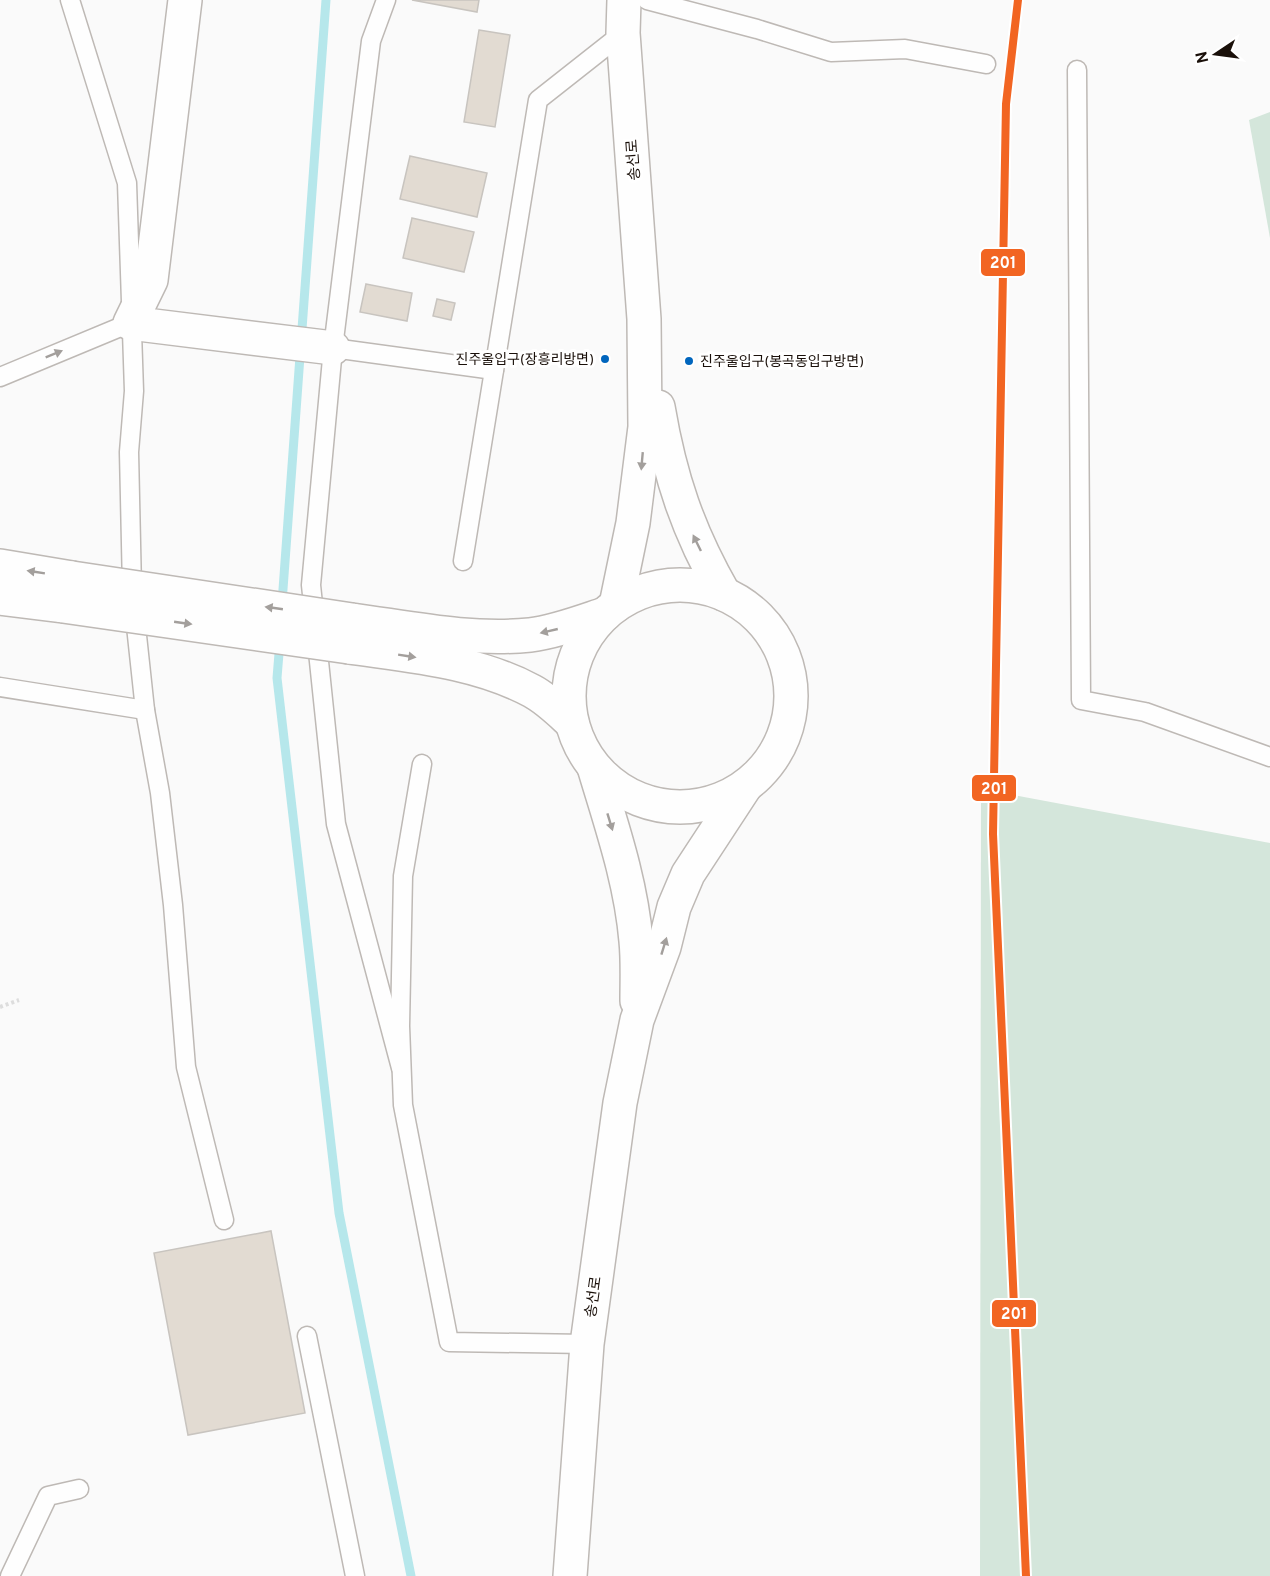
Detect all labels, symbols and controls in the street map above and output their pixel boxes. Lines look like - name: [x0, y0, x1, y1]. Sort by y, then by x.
- north arrow: [1186, 24, 1246, 84]
- text: N: [1192, 49, 1214, 65]
- street label: 송선로: [624, 139, 645, 181]
- line badge: 201: [980, 248, 1026, 277]
- text: 201: [990, 254, 1016, 274]
- one-way arrow: [45, 349, 63, 358]
- place label: 진주울입구(장흥리방면): [456, 352, 594, 369]
- marker: 진주울입구(장흥리방면): [599, 353, 611, 365]
- place label: 진주울입구(봉곡동입구방면): [700, 354, 864, 371]
- marker: 진주울입구(봉곡동입구방면): [683, 355, 695, 367]
- one-way arrow: [637, 452, 647, 471]
- one-way arrow: [692, 534, 702, 551]
- one-way arrow: [27, 567, 46, 576]
- one-way arrow: [264, 603, 283, 612]
- one-way arrow: [174, 618, 193, 627]
- one-way arrow: [540, 626, 558, 636]
- one-way arrow: [397, 651, 416, 660]
- line badge: 201: [971, 774, 1017, 802]
- text: 201: [981, 780, 1007, 800]
- one-way arrow: [606, 813, 616, 831]
- one-way arrow: [660, 936, 669, 954]
- street label: 송선로: [582, 1275, 607, 1319]
- line badge: 201: [991, 1299, 1037, 1328]
- text: 201: [1001, 1305, 1027, 1325]

